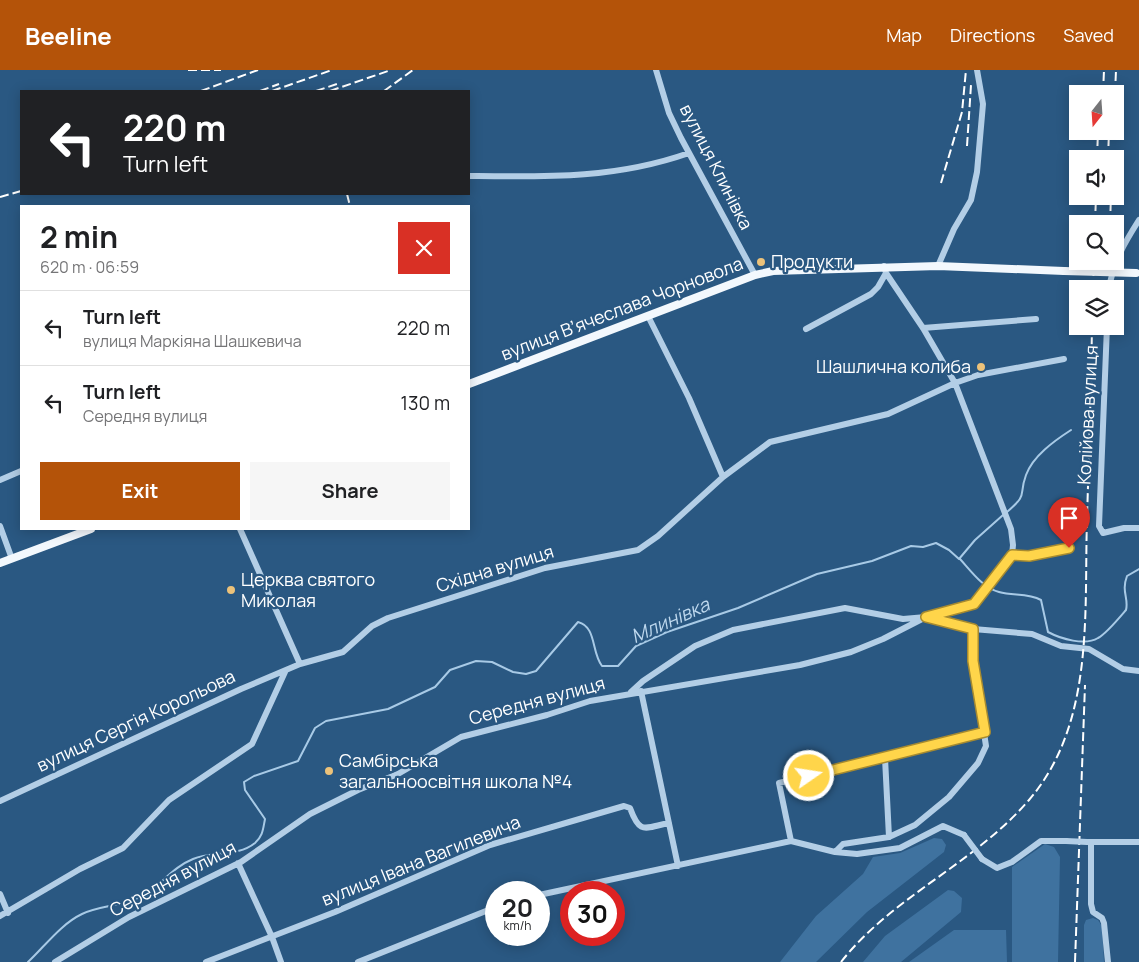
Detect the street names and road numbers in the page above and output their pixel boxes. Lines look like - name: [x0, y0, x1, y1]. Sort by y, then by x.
- street label: вулиця Клинівка: [675, 100, 759, 233]
- street label: вулиця Вʼячеслава Чорновола: [497, 251, 746, 365]
- street label: Колійова вулиця: [1071, 345, 1103, 485]
- street label: Східна вулиця: [433, 539, 557, 597]
- street label: вулиця Сергія Корольова: [32, 663, 239, 777]
- street label: Середня вулиця: [466, 670, 607, 730]
- street label: вулиця Івана Вагилевича: [318, 809, 524, 911]
- street label: Середня вулиця: [105, 835, 240, 922]

